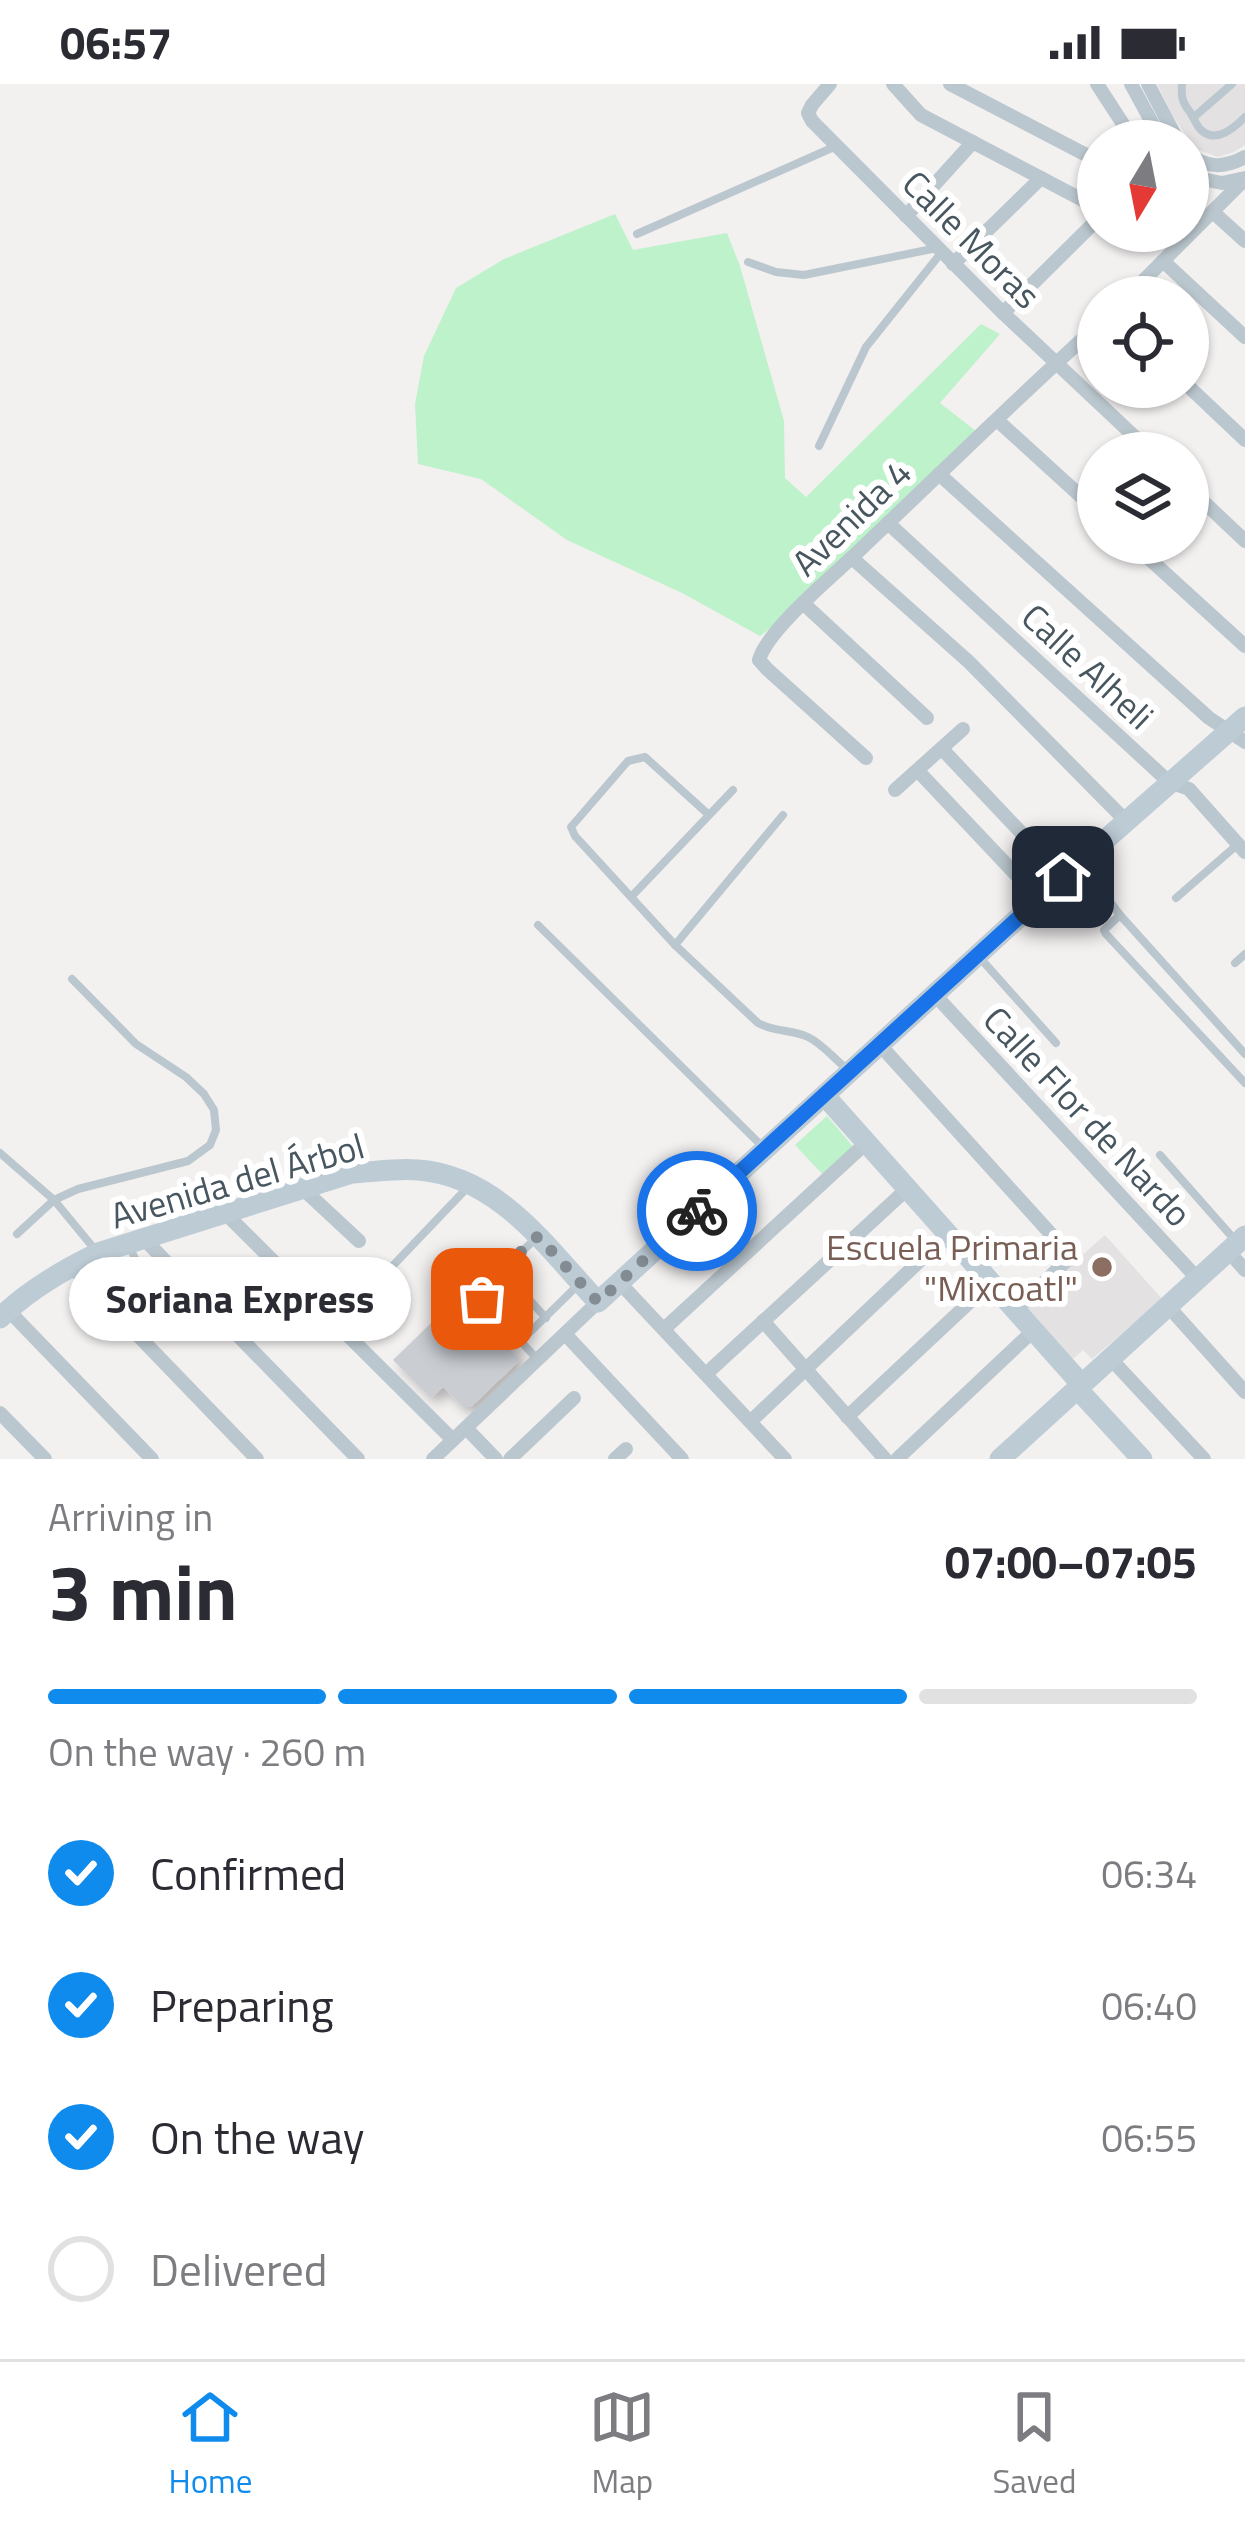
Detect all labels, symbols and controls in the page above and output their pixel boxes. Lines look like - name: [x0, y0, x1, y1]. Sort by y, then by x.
- text: 06:57: [60, 8, 172, 76]
- north arrow: [1077, 120, 1209, 252]
- map controls: [1077, 120, 1209, 564]
- street label: Calle Moras: [890, 157, 1054, 321]
- button: locate: [1077, 276, 1209, 408]
- button: layers: [1077, 432, 1209, 564]
- street label: Avenida 4: [779, 446, 923, 588]
- street label: Calle Alheli: [1009, 590, 1167, 742]
- pin: [1012, 826, 1114, 928]
- icon: home: [1030, 844, 1096, 910]
- street label: Calle Flor de Nardo: [971, 993, 1205, 1239]
- street label: Avenida del Árbol: [104, 1117, 370, 1243]
- courier: [637, 1151, 757, 1271]
- icon: bike: [664, 1178, 730, 1244]
- place label: Escuela Primaria "Mixcoatl": [826, 1219, 1078, 1315]
- pin: [431, 1248, 533, 1350]
- marker: Escuela Primaria "Mixcoatl": [1089, 1254, 1115, 1280]
- callout: Soriana Express: [68, 1257, 410, 1341]
- icon: bag: [449, 1266, 515, 1332]
- text: Soriana Express: [105, 1269, 375, 1328]
- text: Arriving in: [48, 1487, 213, 1546]
- text: 07:00–07:05: [945, 1527, 1197, 1595]
- text: 3 min: [48, 1532, 238, 1650]
- text: On the way · 260 m: [48, 1722, 366, 1781]
- text: Confirmed: [150, 1839, 346, 1907]
- icon: check: [48, 1840, 114, 1906]
- text: 06:34: [1101, 1844, 1197, 1903]
- text: Preparing: [150, 1971, 334, 2039]
- icon: check: [48, 1972, 114, 2038]
- text: 06:40: [1101, 1976, 1197, 2035]
- text: On the way: [150, 2103, 364, 2171]
- icon: check: [48, 2104, 114, 2170]
- text: 06:55: [1101, 2108, 1197, 2167]
- text: Delivered: [150, 2235, 328, 2303]
- tab: Home: [169, 2384, 252, 2506]
- tab: Map: [589, 2384, 655, 2506]
- tab: Saved: [992, 2384, 1076, 2506]

